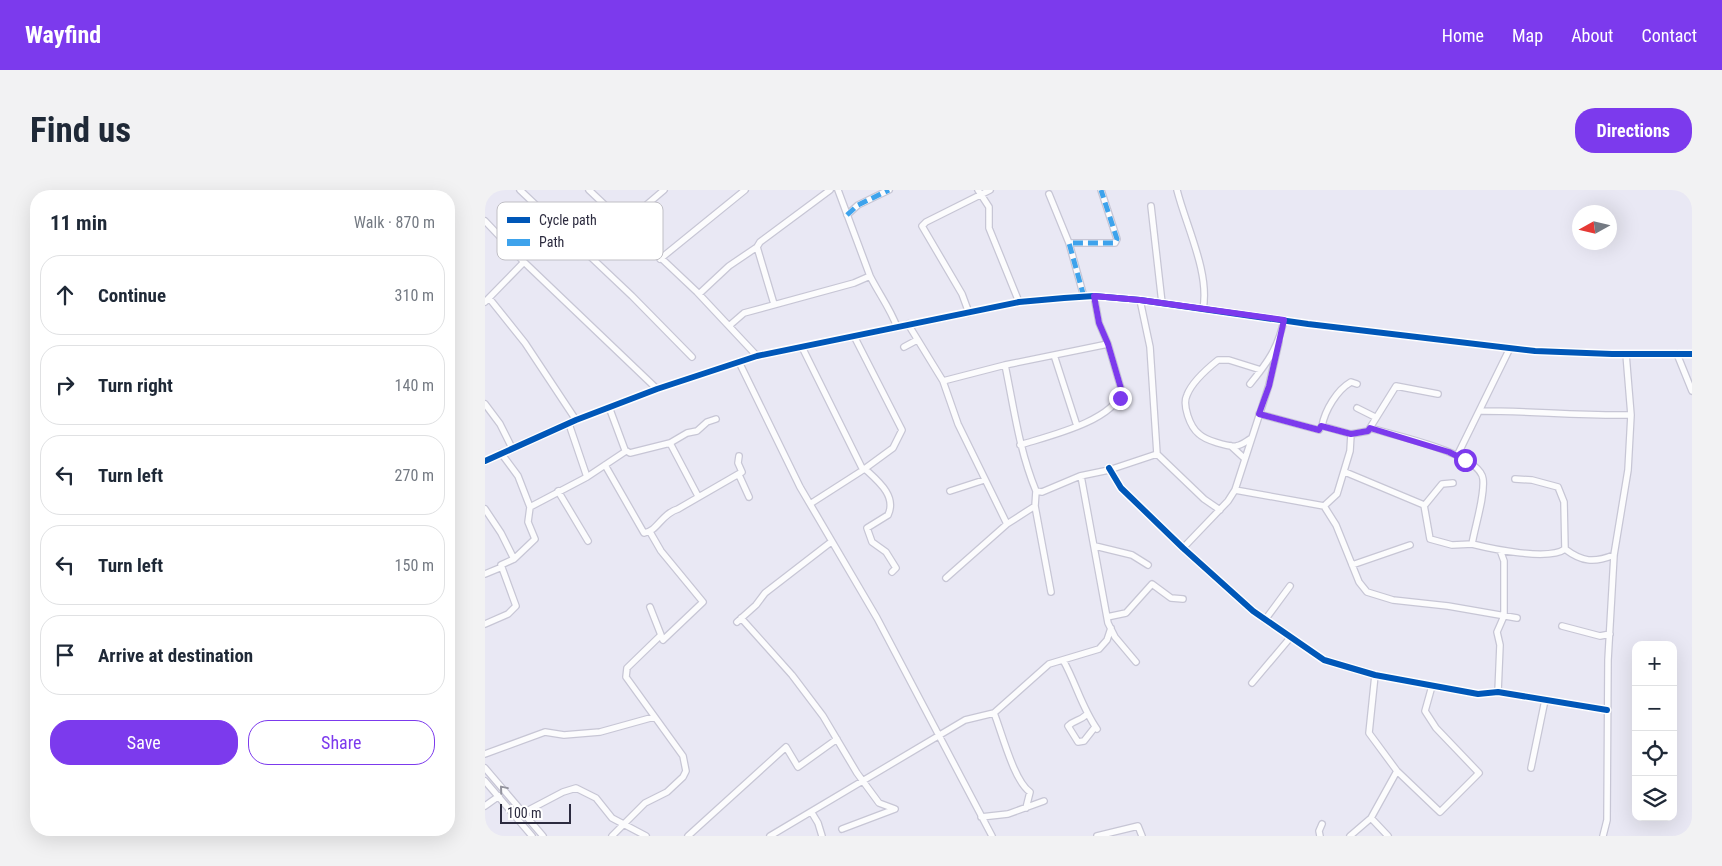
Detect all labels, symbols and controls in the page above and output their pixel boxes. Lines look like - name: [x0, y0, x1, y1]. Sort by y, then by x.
- text: Wayfind: [25, 21, 101, 49]
- text: Home: [1442, 25, 1484, 46]
- text: Map: [1512, 25, 1543, 46]
- text: About: [1571, 25, 1613, 46]
- text: Contact: [1641, 25, 1697, 46]
- button: Directions: [1575, 108, 1692, 153]
- text: Find us: [30, 110, 131, 151]
- legend: [497, 202, 663, 260]
- north arrow: [1572, 205, 1617, 250]
- text: 11 min: [50, 211, 107, 235]
- text: Cycle path: [539, 212, 597, 228]
- text: Walk · 870 m: [354, 213, 435, 232]
- text: Path: [539, 234, 564, 250]
- icon: ahead: [51, 281, 79, 309]
- text: Continue: [98, 284, 166, 307]
- text: 310 m: [395, 286, 434, 305]
- icon: right: [51, 371, 79, 399]
- text: Turn right: [98, 374, 173, 397]
- text: 140 m: [395, 376, 434, 395]
- route end: [1109, 387, 1132, 410]
- route start: [1454, 449, 1477, 472]
- icon: left: [51, 461, 79, 489]
- text: Turn left: [98, 464, 163, 487]
- text: 270 m: [395, 466, 434, 485]
- icon: left: [51, 551, 79, 579]
- text: Turn left: [98, 554, 163, 577]
- text: 150 m: [395, 556, 434, 575]
- icon: arrive: [51, 641, 79, 669]
- map controls: [1632, 641, 1677, 821]
- button: +: [1632, 641, 1677, 686]
- text: Arrive at destination: [98, 644, 253, 667]
- button: −: [1632, 686, 1677, 731]
- button: Save: [50, 720, 238, 765]
- button: Share: [248, 720, 435, 765]
- button: locate: [1632, 731, 1677, 776]
- button: layers: [1632, 776, 1677, 821]
- one-way arrow: [499, 785, 508, 794]
- scale bar: [500, 801, 571, 824]
- text: 100 m: [507, 805, 542, 821]

